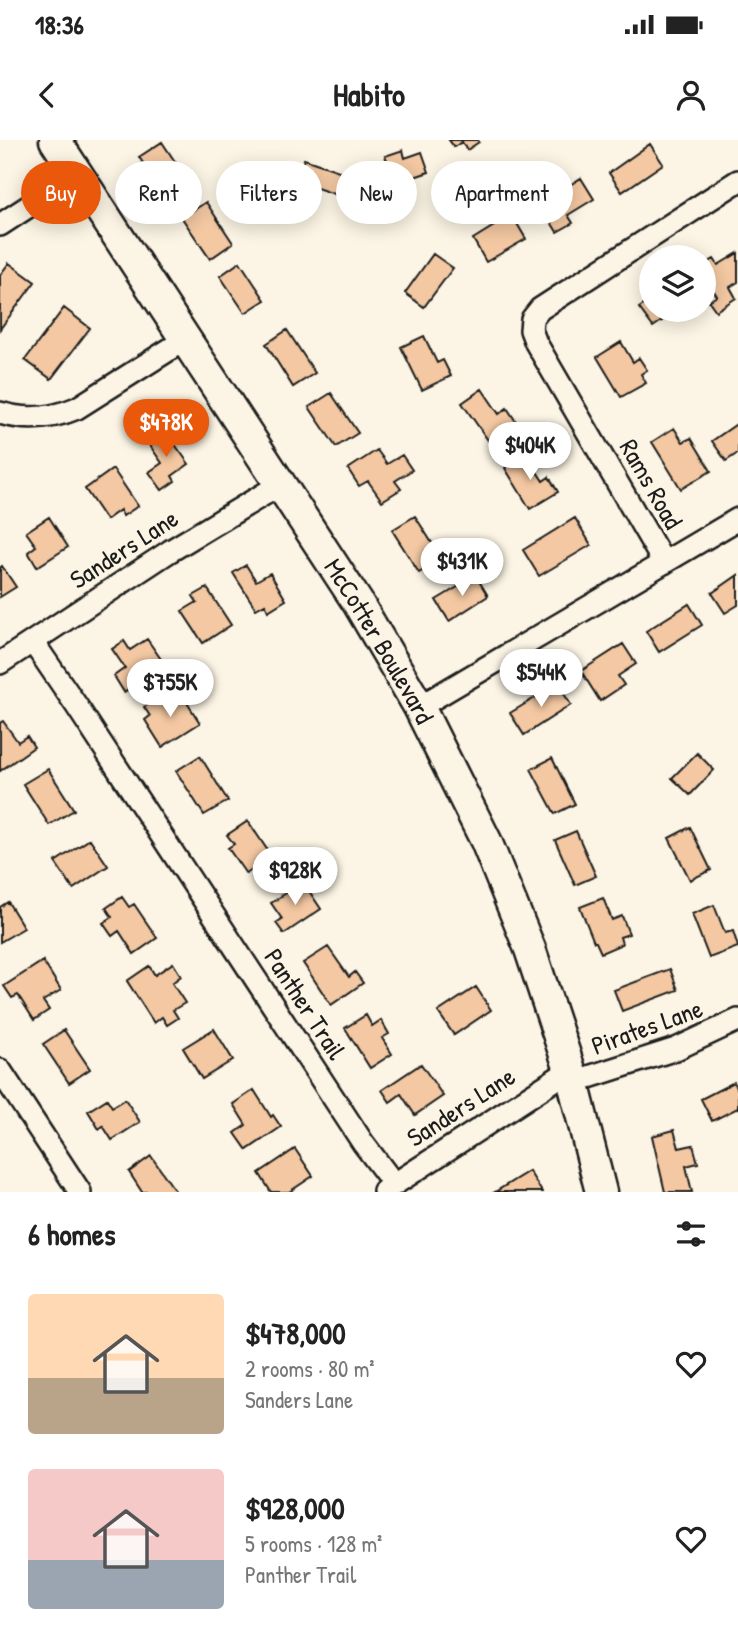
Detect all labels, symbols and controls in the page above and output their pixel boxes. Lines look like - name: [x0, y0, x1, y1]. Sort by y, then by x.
- text: 18:36: [35, 7, 84, 42]
- text: Habito: [333, 73, 405, 116]
- icon: back: [28, 76, 66, 114]
- icon: person: [672, 76, 710, 114]
- chip: Buy: [21, 161, 101, 224]
- chip: Rent: [115, 161, 202, 224]
- chip: Filters: [216, 161, 322, 224]
- chip: New: [336, 161, 417, 224]
- chip: Apartment: [431, 161, 573, 224]
- map controls: [639, 245, 716, 322]
- button: layers: [639, 245, 716, 322]
- pin: $478K: [117, 400, 215, 459]
- text: $478K: [139, 406, 193, 437]
- pin: $404K: [481, 422, 579, 482]
- text: $404K: [504, 429, 556, 460]
- street label: Rams Road: [612, 432, 691, 535]
- street label: Sanders Lane: [63, 501, 185, 597]
- pin: $431K: [413, 538, 511, 598]
- text: $431K: [437, 545, 487, 576]
- street label: McCotter Boulevard: [317, 552, 442, 729]
- pin: $544K: [492, 650, 590, 709]
- text: $544K: [516, 656, 566, 687]
- pin: $755K: [121, 660, 219, 719]
- text: $755K: [143, 666, 197, 697]
- pin: $928K: [246, 848, 344, 907]
- text: $928K: [269, 854, 321, 885]
- street label: Panther Trail: [256, 941, 354, 1066]
- street label: Pirates Lane: [586, 990, 707, 1063]
- street label: Sanders Lane: [400, 1059, 522, 1155]
- text: 6 homes: [28, 1214, 115, 1254]
- icon: filters: [672, 1215, 710, 1253]
- text: $478,000: [245, 1313, 346, 1353]
- icon: home: [84, 1322, 168, 1406]
- icon: heart: [672, 1345, 710, 1383]
- text: 2 rooms · 80 m²: [245, 1353, 375, 1384]
- text: Sanders Lane: [245, 1384, 353, 1415]
- text: $928,000: [245, 1488, 345, 1528]
- icon: home: [84, 1497, 168, 1581]
- icon: heart: [672, 1520, 710, 1558]
- text: 5 rooms · 128 m²: [245, 1528, 382, 1559]
- text: Panther Trail: [245, 1559, 356, 1590]

